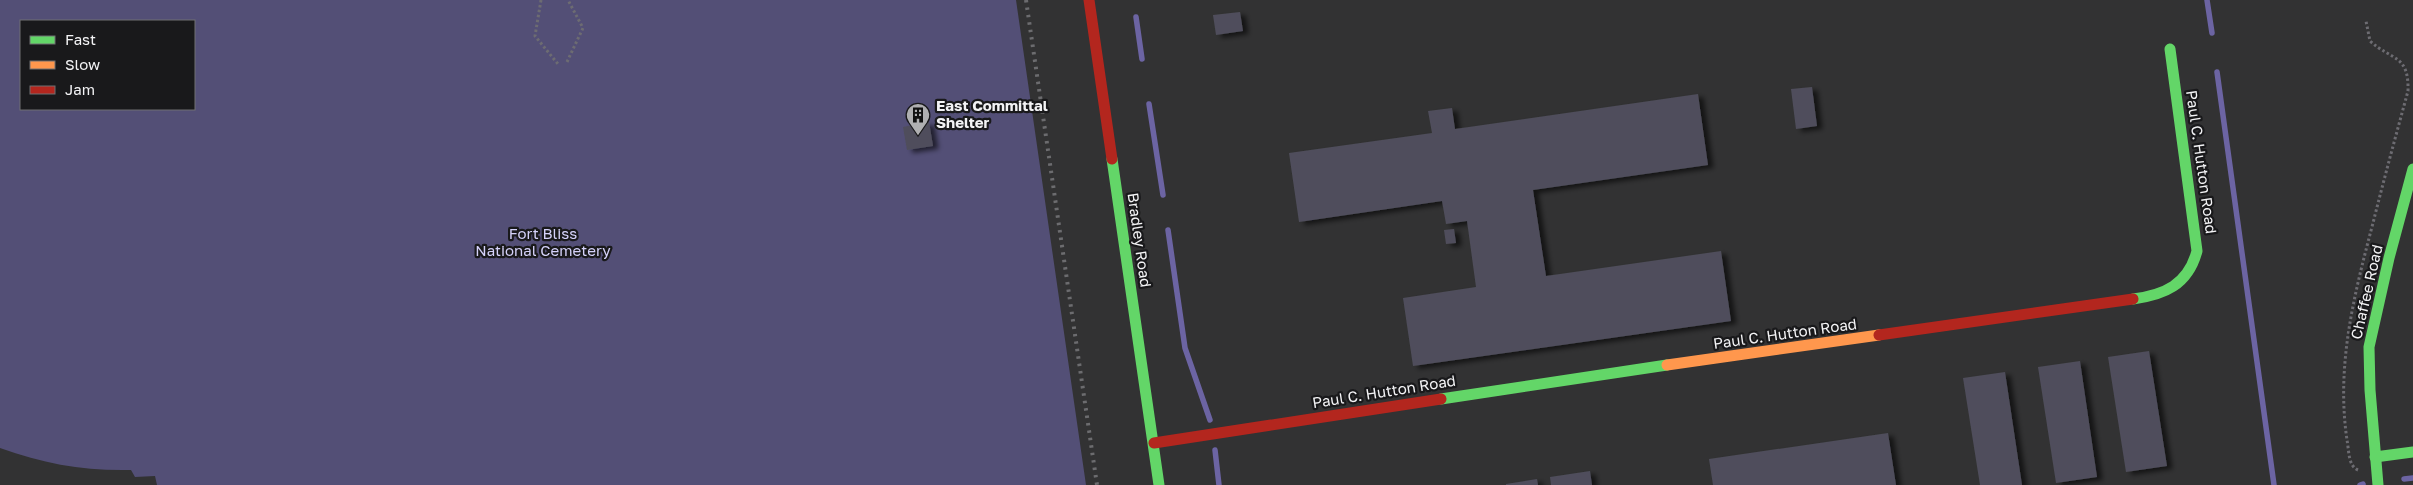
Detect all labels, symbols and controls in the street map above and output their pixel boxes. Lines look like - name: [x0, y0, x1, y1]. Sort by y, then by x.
- legend: [20, 20, 195, 110]
- text: Fast: [65, 30, 96, 48]
- text: Slow: [65, 55, 100, 73]
- text: Jam: [65, 80, 95, 98]
- street label: Paul C. Hutton Road: [2183, 89, 2221, 235]
- place label: East Committal Shelter: [936, 96, 1048, 131]
- building icon: East Committal Shelter: [905, 102, 931, 136]
- street label: Bradley Road: [1124, 191, 1156, 288]
- park label: Fort Bliss National Cemetery: [475, 224, 611, 259]
- street label: Chaffee Road: [2346, 243, 2386, 341]
- street label: Paul C. Hutton Road: [1712, 314, 1858, 352]
- street label: Paul C. Hutton Road: [1311, 371, 1457, 411]

